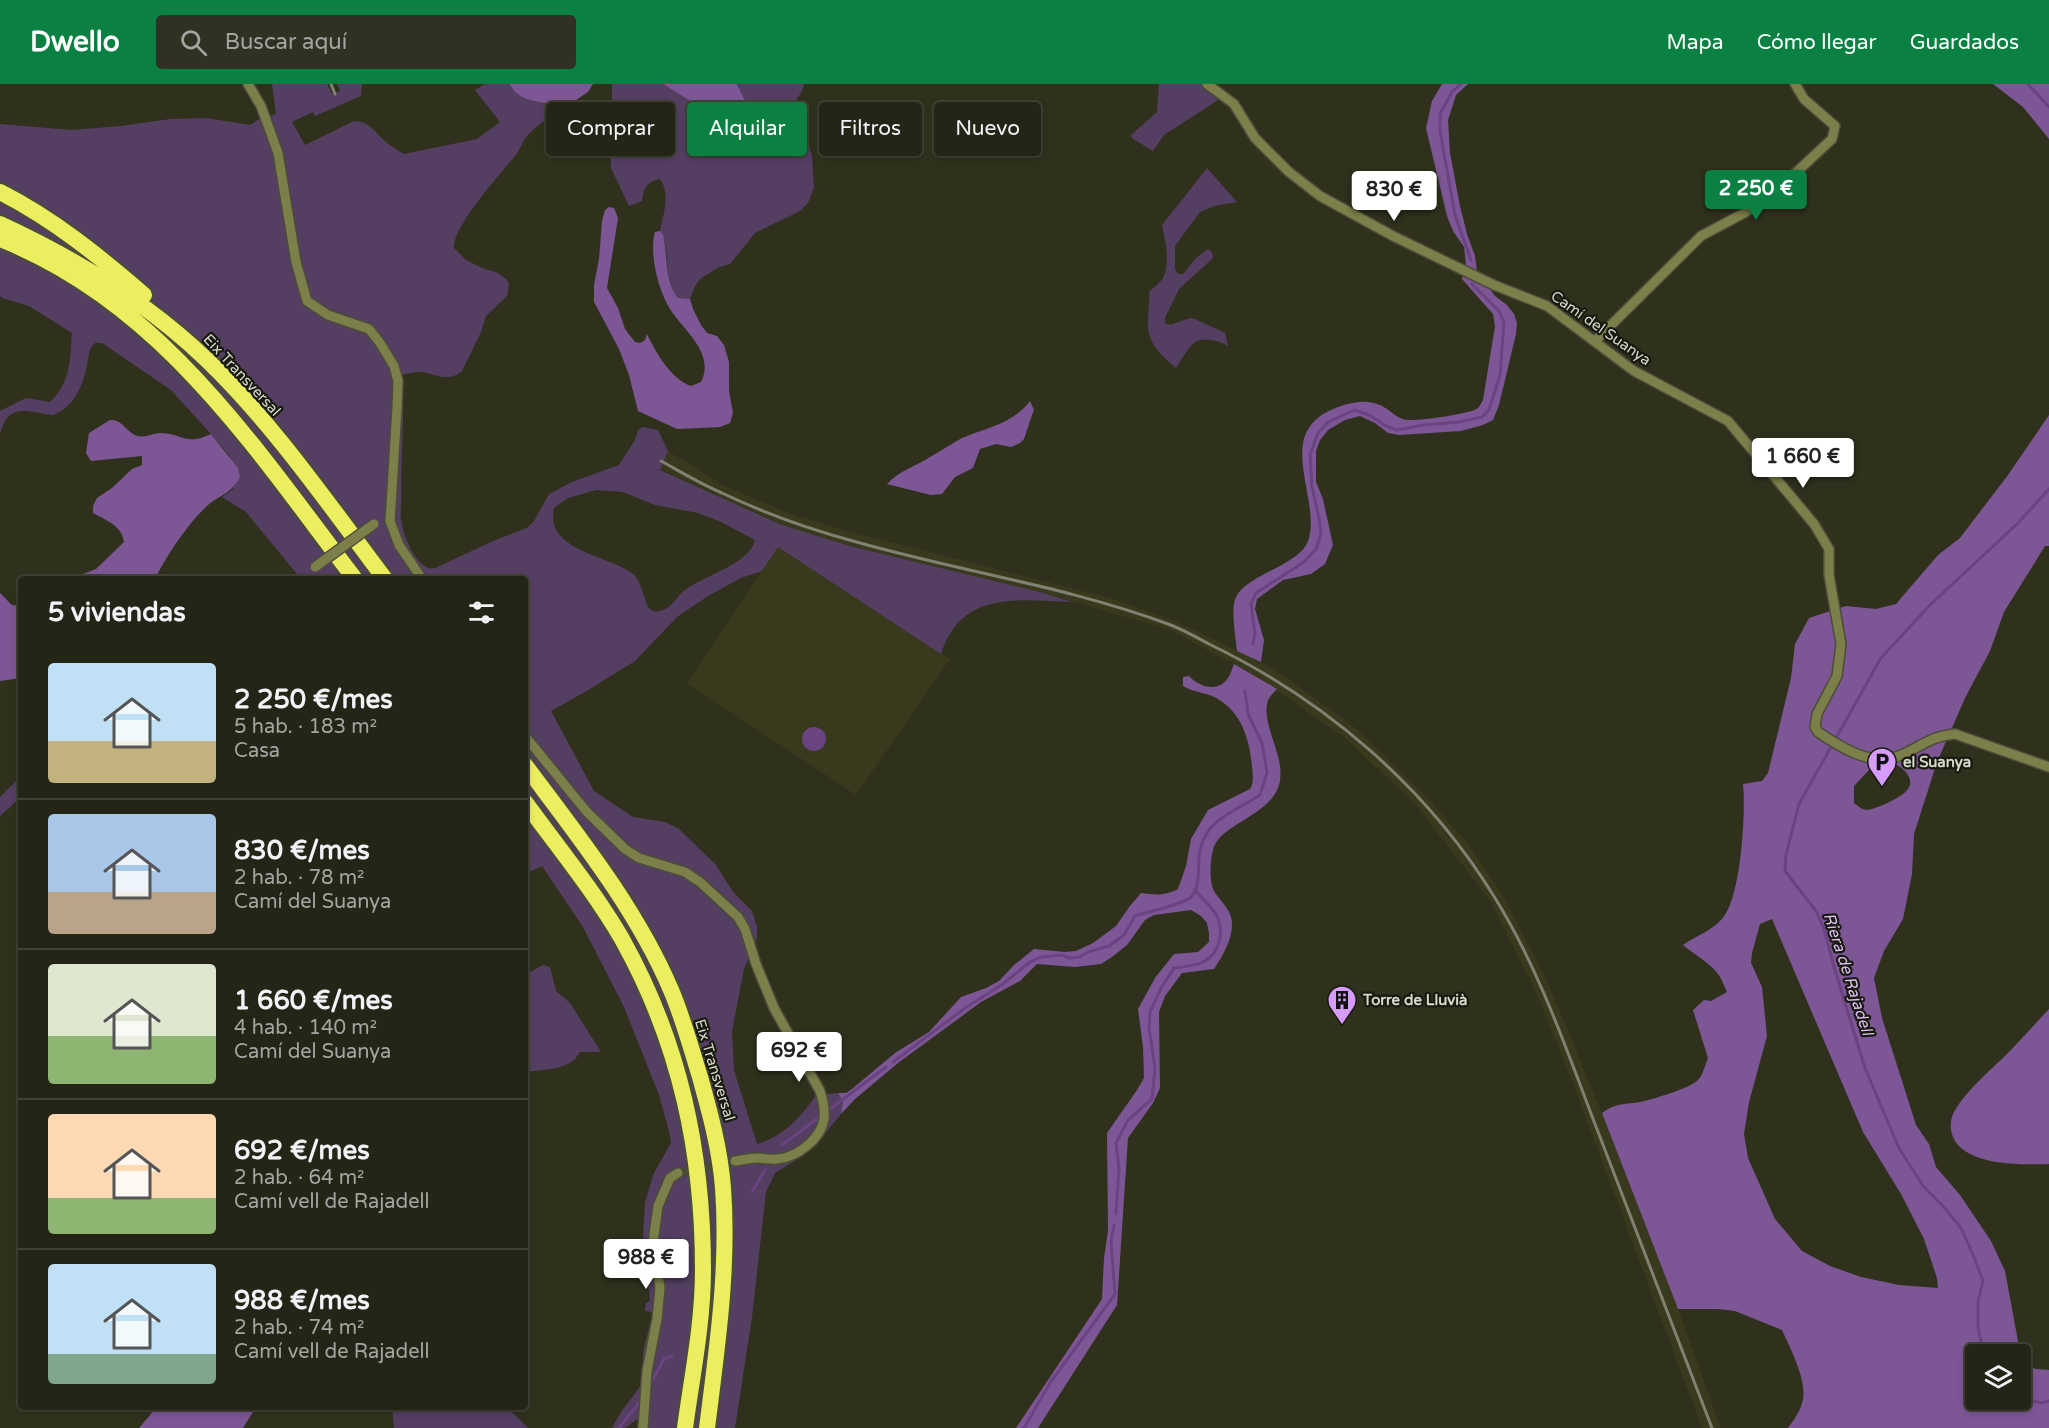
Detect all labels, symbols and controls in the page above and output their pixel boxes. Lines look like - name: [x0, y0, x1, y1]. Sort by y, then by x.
- search box: [156, 15, 576, 69]
- text: Dwello: [30, 25, 120, 59]
- icon: search: [177, 26, 210, 59]
- text: Buscar aquí: [225, 29, 347, 55]
- text: Mapa: [1666, 30, 1724, 55]
- text: Cómo llegar: [1757, 30, 1877, 55]
- text: Guardados: [1910, 30, 2019, 55]
- chip: Comprar: [546, 102, 675, 156]
- chip: Alquilar: [687, 102, 807, 156]
- chip: Filtros: [819, 102, 922, 156]
- chip: Nuevo: [934, 102, 1041, 156]
- pin: 2 250 €: [1701, 170, 1811, 221]
- pin: 830 €: [1352, 171, 1436, 222]
- text: 2 250 €: [1719, 177, 1793, 201]
- text: 830 €: [1366, 178, 1422, 202]
- street label: Camí del Suanya: [1548, 287, 1654, 369]
- street label: Eix Transversal: [199, 330, 285, 420]
- pin: 1 660 €: [1748, 438, 1858, 489]
- text: 1 660 €: [1766, 445, 1840, 469]
- icon: filters: [465, 596, 498, 629]
- text: 5 viviendas: [48, 597, 186, 628]
- text: 2 250 €/mes: [234, 684, 393, 715]
- icon: home: [96, 687, 168, 759]
- text: 5 hab. · 183 m²: [234, 715, 377, 739]
- text: Casa: [234, 739, 280, 763]
- parking icon: el Suanya: [1866, 746, 1898, 788]
- place label: el Suanya: [1903, 753, 1971, 772]
- text: 830 €/mes: [234, 835, 370, 866]
- icon: home: [96, 838, 168, 910]
- text: 2 hab. · 78 m²: [234, 866, 364, 890]
- text: Camí del Suanya: [234, 890, 391, 914]
- water label: Riera de Rajadell: [1819, 910, 1878, 1040]
- building icon: Torre de Lluvià: [1326, 984, 1358, 1026]
- text: 1 660 €/mes: [234, 985, 393, 1016]
- icon: home: [96, 988, 168, 1060]
- place label: Torre de Lluvià: [1362, 991, 1467, 1009]
- text: 4 hab. · 140 m²: [234, 1016, 377, 1040]
- street label: Eix Transversal: [691, 1017, 739, 1123]
- pin: 692 €: [757, 1032, 841, 1083]
- text: 692 €: [771, 1039, 827, 1063]
- text: Camí del Suanya: [234, 1040, 391, 1064]
- text: 692 €/mes: [234, 1135, 370, 1166]
- icon: home: [96, 1138, 168, 1210]
- text: 2 hab. · 64 m²: [234, 1166, 364, 1190]
- text: Camí vell de Rajadell: [234, 1190, 429, 1214]
- pin: 988 €: [604, 1239, 688, 1290]
- text: 988 €: [618, 1246, 674, 1270]
- text: 988 €/mes: [234, 1285, 370, 1316]
- icon: home: [96, 1288, 168, 1360]
- text: 2 hab. · 74 m²: [234, 1316, 364, 1340]
- text: Camí vell de Rajadell: [234, 1340, 429, 1364]
- map controls: [1965, 1344, 2031, 1410]
- button: layers: [1965, 1344, 2031, 1410]

